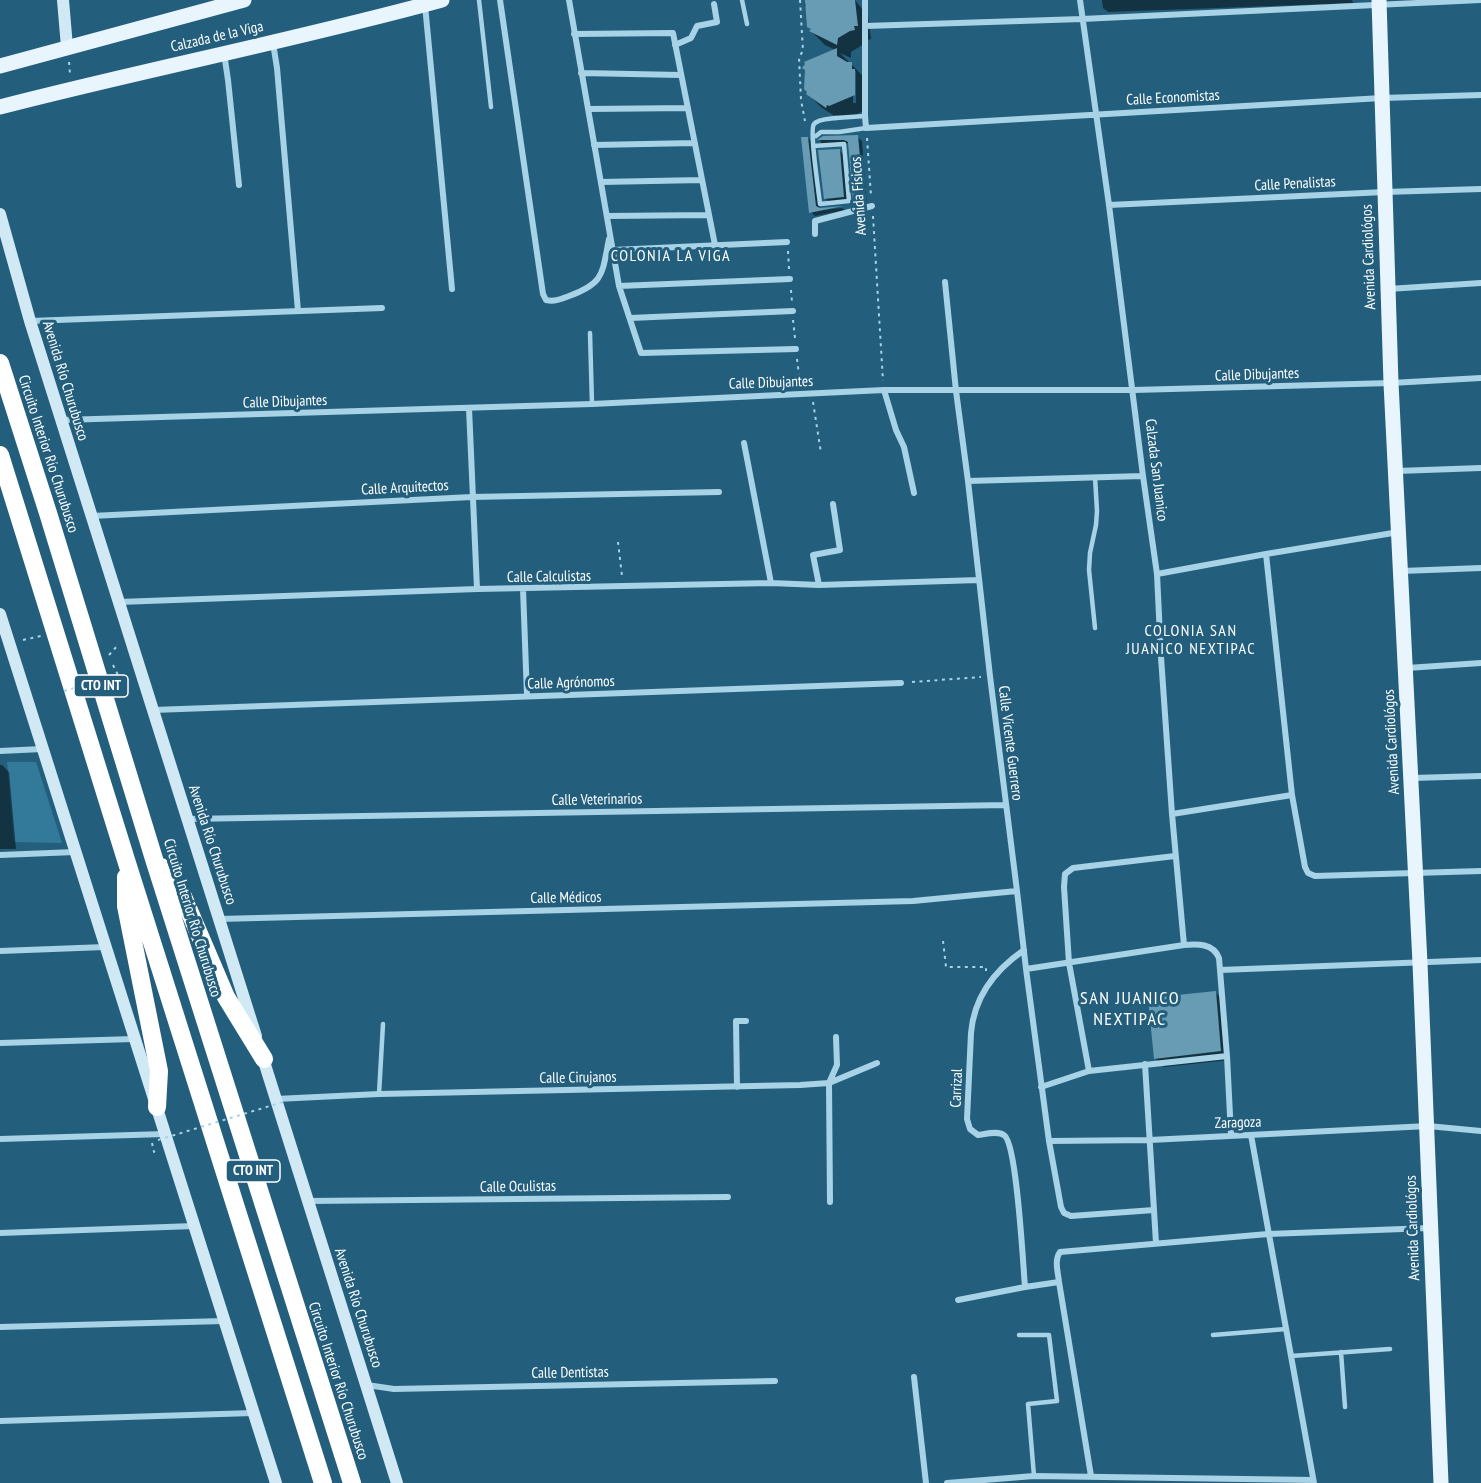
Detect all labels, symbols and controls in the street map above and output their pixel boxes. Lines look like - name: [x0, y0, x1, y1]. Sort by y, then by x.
- street label: Calzada de la Viga: [169, 18, 265, 56]
- street label: Calle Economistas: [1126, 87, 1220, 109]
- street label: Avenida Físicos: [847, 156, 871, 236]
- street label: Calle Penalistas: [1254, 173, 1336, 195]
- street label: Avenida Cardiológos: [1358, 204, 1380, 310]
- district label: COLONIA LA VIGA: [611, 246, 731, 266]
- street label: Avenida Río Churubusco: [38, 319, 92, 443]
- street label: Calle Dibujantes: [1215, 365, 1299, 385]
- street label: Circuito Interior Río Churubusco: [14, 373, 82, 535]
- street label: Calle Dibujantes: [729, 373, 813, 393]
- street label: Calle Dibujantes: [243, 392, 327, 412]
- street label: Calzada San Juanico: [1141, 418, 1171, 522]
- street label: Calle Arquitectos: [361, 477, 449, 499]
- street label: Calle Calculistas: [507, 567, 591, 587]
- district label: COLONIA SAN JUANICO NEXTIPAC: [1126, 621, 1256, 659]
- street label: Calle Agrónomos: [527, 672, 615, 694]
- road number: CTO INT: [74, 675, 128, 697]
- street label: Calle Vicente Guerrero: [994, 685, 1026, 801]
- street label: Avenida Cardiológos: [1380, 689, 1404, 795]
- street label: Avenida Río Churubusco: [184, 783, 240, 907]
- street label: Calle Veterinarios: [552, 790, 642, 810]
- street label: Circuito Interior Río Churubusco: [159, 837, 225, 999]
- street label: Calle Médicos: [530, 888, 602, 908]
- district label: SAN JUANICO NEXTIPAC: [1080, 988, 1180, 1030]
- street label: Calle Cirujanos: [539, 1068, 617, 1088]
- street label: Carrizal: [947, 1068, 967, 1108]
- street label: Zaragoza: [1214, 1113, 1262, 1133]
- road number: CTO INT: [226, 1160, 280, 1182]
- street label: Avenida Cardiológos: [1402, 1175, 1424, 1281]
- street label: Calle Oculistas: [480, 1177, 556, 1197]
- street label: Avenida Río Churubusco: [330, 1246, 386, 1370]
- street label: Circuito Interior Río Churubusco: [304, 1300, 372, 1462]
- street label: Calle Dentistas: [531, 1363, 609, 1383]

